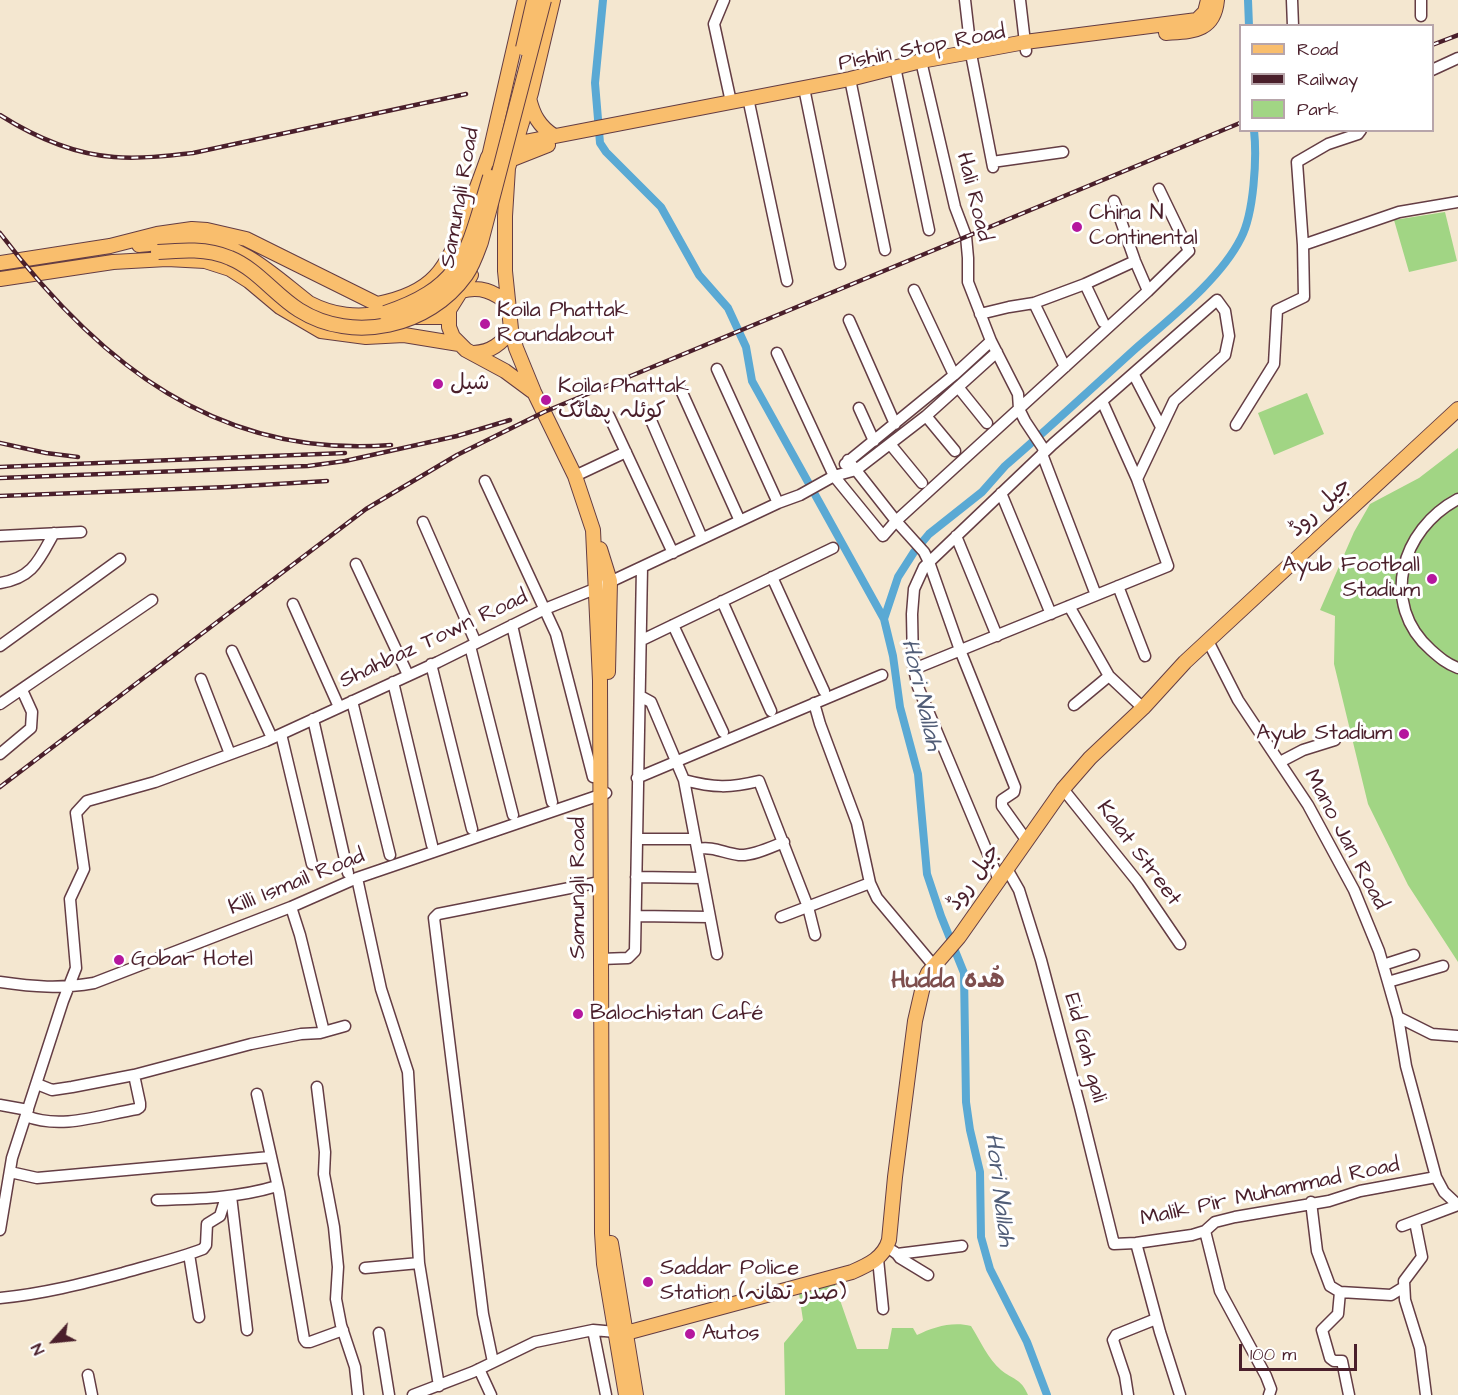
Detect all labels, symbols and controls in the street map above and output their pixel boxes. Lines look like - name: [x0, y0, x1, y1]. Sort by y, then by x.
- street label: Pishin Stop Road: [836, 20, 1008, 78]
- legend: [1239, 24, 1434, 132]
- text: Road: [1297, 37, 1338, 62]
- text: Railway: [1297, 67, 1358, 92]
- text: Park: [1297, 97, 1339, 122]
- street label: Samungli Road: [436, 126, 486, 270]
- street label: Hali Road: [949, 150, 997, 244]
- place label: China N Continental: [1089, 201, 1198, 252]
- marker: China N Continental: [1070, 220, 1084, 234]
- place label: Koila Phattak Roundabout: [497, 298, 628, 350]
- marker: Koila Phattak Roundabout: [478, 317, 492, 331]
- place label: شیل: [450, 371, 490, 397]
- place label: Koila Phattak کوئلہ پھاٹک: [558, 374, 689, 426]
- marker: شیل: [431, 377, 445, 391]
- marker: Koila Phattak کوئلہ پھاٹک: [539, 393, 553, 407]
- street label: جیل روڈ: [1284, 473, 1358, 543]
- place label: Ayub Football Stadium: [1282, 553, 1420, 604]
- marker: Ayub Football Stadium: [1425, 572, 1439, 586]
- street label: Shahbaz Town Road: [336, 585, 532, 695]
- water label: Hori Nallah: [893, 637, 947, 753]
- place label: Ayub Stadium: [1256, 721, 1392, 747]
- marker: Ayub Stadium: [1397, 727, 1411, 741]
- street label: Mano Jan Road: [1297, 765, 1393, 915]
- street label: Kalat Street: [1090, 796, 1186, 912]
- street label: Samungli Road: [566, 817, 592, 959]
- street label: جیل روڈ: [943, 839, 1007, 917]
- street label: Killi Ismail Road: [225, 844, 369, 922]
- place label: Gobar Hotel: [131, 947, 253, 973]
- marker: Gobar Hotel: [112, 953, 126, 967]
- district label: Hudda ھُدہ: [891, 968, 1005, 996]
- street label: Eid Gah gali: [1057, 991, 1111, 1105]
- place label: Balochistan Café: [590, 1001, 763, 1027]
- marker: Balochistan Café: [571, 1007, 585, 1021]
- water label: Hori Nallah: [977, 1132, 1019, 1248]
- street label: Malik Pir Muhammad Road: [1138, 1153, 1402, 1233]
- place label: Saddar Police Station (صدر تھانہ): [660, 1256, 847, 1308]
- marker: Saddar Police Station (صدر تھانہ): [641, 1275, 655, 1289]
- north arrow: [24, 1311, 84, 1371]
- place label: Autos: [702, 1321, 760, 1347]
- marker: Autos: [683, 1327, 697, 1341]
- scale bar: [1242, 1332, 1360, 1370]
- text: N: [26, 1340, 50, 1359]
- text: 100 m: [1250, 1342, 1296, 1367]

